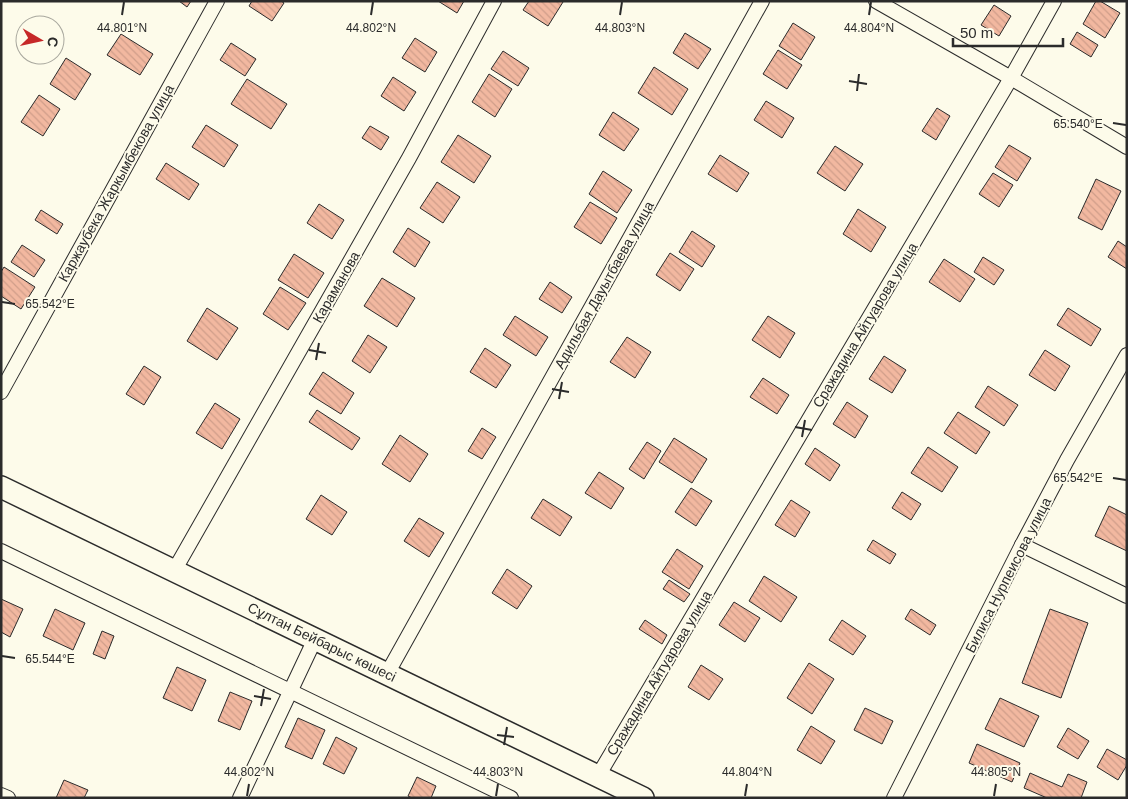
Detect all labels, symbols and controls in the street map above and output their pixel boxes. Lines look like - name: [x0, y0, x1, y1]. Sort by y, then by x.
- north arrow: [15, 15, 65, 65]
- scale bar: [953, 15, 1063, 47]
- text: 44.801°N: [97, 21, 147, 35]
- text: 44.802°N: [346, 21, 396, 35]
- text: 44.803°N: [595, 21, 645, 35]
- text: 44.804°N: [844, 21, 894, 35]
- text: 50 m: [960, 24, 993, 41]
- text: С: [44, 36, 62, 48]
- street label: Каржаубека Жаркымбекова улица: [55, 81, 177, 284]
- text: 65.540°E: [1053, 117, 1103, 131]
- street label: Адильбая Дауытбаева улица: [551, 198, 657, 372]
- street label: Сражадина Айтуарова улица: [809, 239, 921, 410]
- street label: Караманова: [309, 248, 363, 325]
- text: 65.542°E: [25, 297, 75, 311]
- text: 65.542°E: [1053, 471, 1103, 485]
- street label: Билиса Нурпеисова улица: [962, 495, 1054, 655]
- street label: Сражадина Айтуарова улица: [603, 587, 715, 758]
- street label: Сұлтан Бейбарыс көшесі: [245, 599, 399, 685]
- text: 65.544°E: [25, 652, 75, 666]
- text: 44.802°N: [224, 765, 274, 779]
- text: 44.803°N: [473, 765, 523, 779]
- text: 44.804°N: [722, 765, 772, 779]
- text: 44.805°N: [971, 765, 1021, 779]

